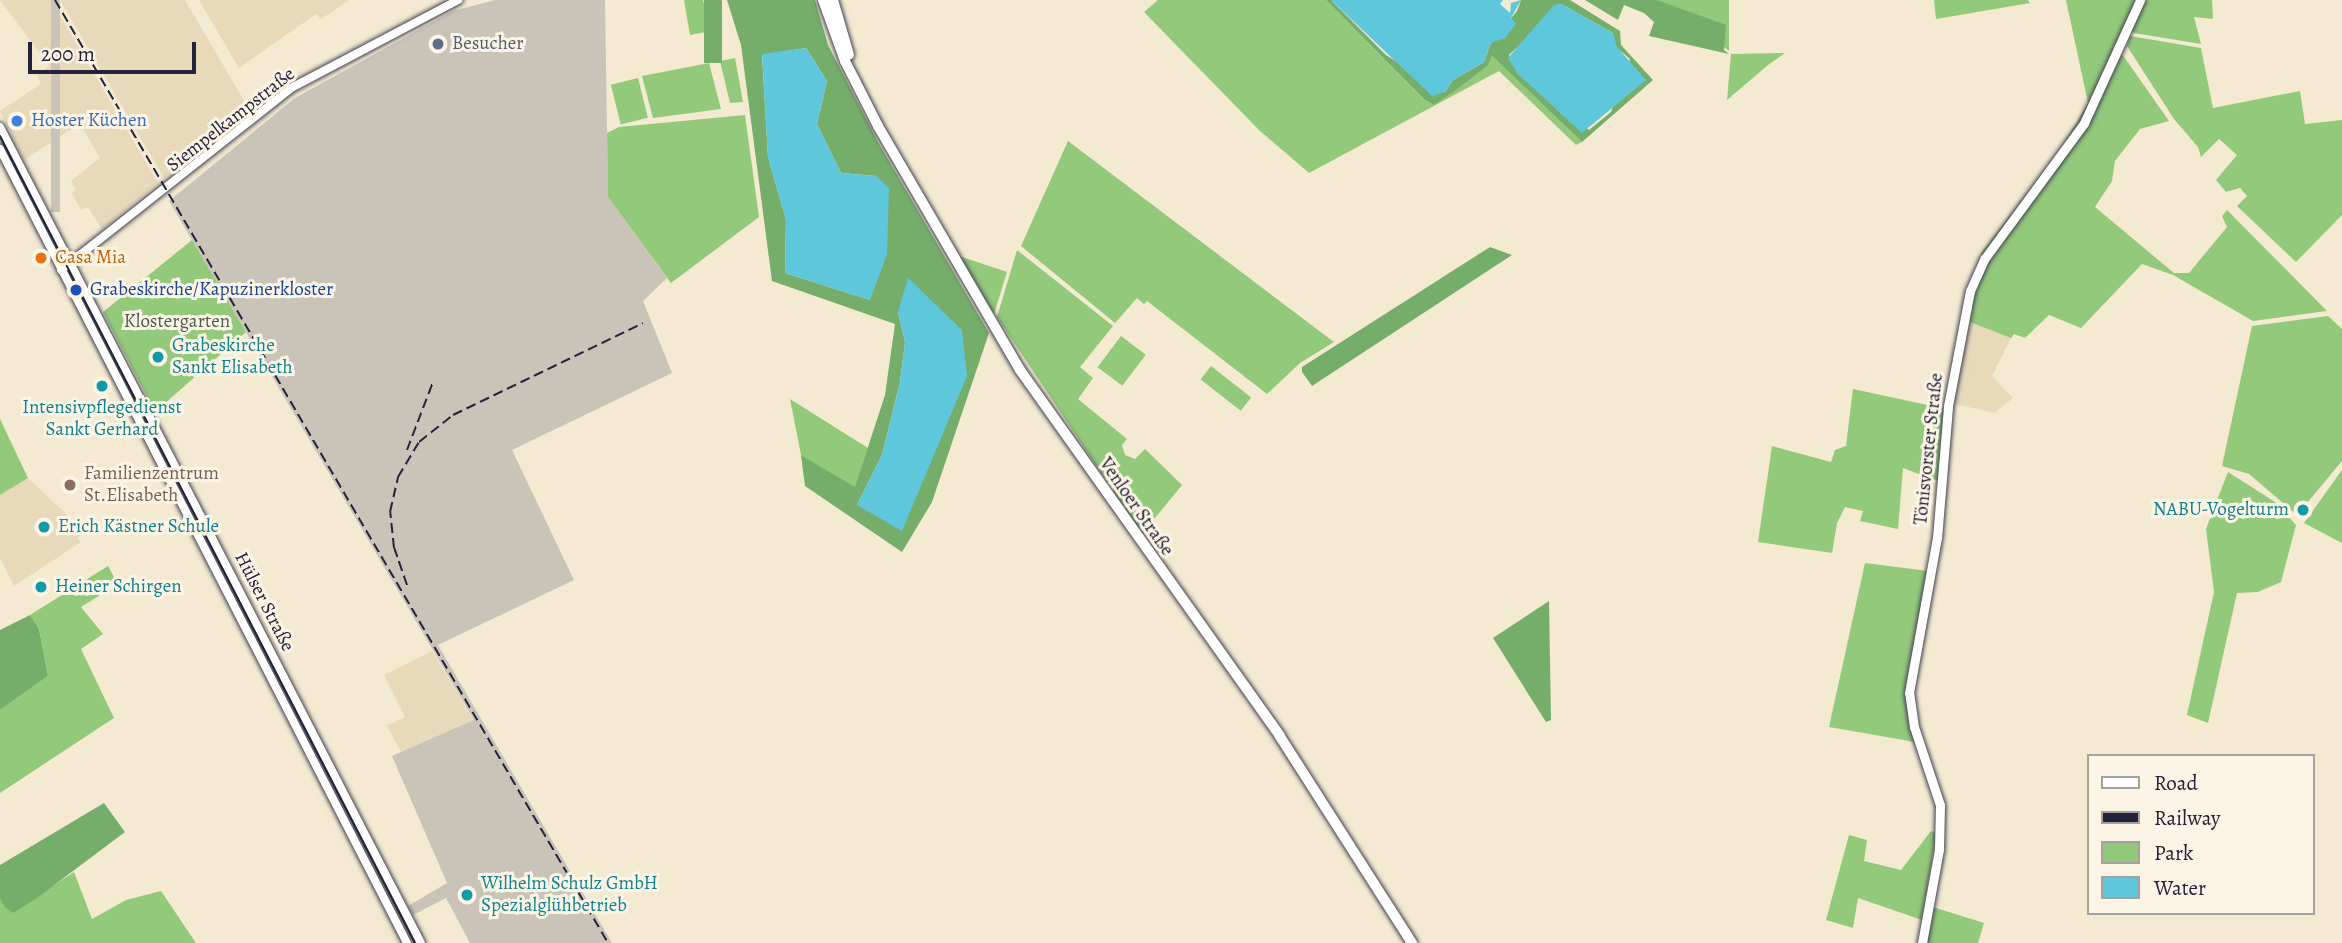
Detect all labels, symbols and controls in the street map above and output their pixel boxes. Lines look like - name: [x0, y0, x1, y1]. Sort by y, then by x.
- scale bar: [32, 28, 200, 72]
- place label: Besucher: [452, 33, 524, 55]
- marker: Besucher: [430, 36, 446, 52]
- text: 200 m: [41, 40, 95, 68]
- street label: Siempelkampstraße: [162, 63, 300, 177]
- place label: Hoster Küchen: [31, 110, 147, 132]
- marker: Hoster Küchen: [9, 113, 25, 129]
- place label: Casa Mia: [55, 247, 126, 269]
- marker: Casa Mia: [33, 250, 49, 266]
- place label: Grabeskirche/Kapuzinerkloster: [90, 279, 333, 301]
- marker: Grabeskirche/Kapuzinerkloster: [68, 282, 84, 298]
- park label: Klostergarten: [124, 311, 230, 333]
- place label: Grabeskirche Sankt Elisabeth: [172, 335, 293, 379]
- marker: Grabeskirche Sankt Elisabeth: [150, 349, 166, 365]
- street label: Tönisvorster Straße: [1910, 372, 1948, 526]
- marker: Intensivpflegedienst Sankt Gerhard: [94, 378, 110, 394]
- place label: Intensivpflegedienst Sankt Gerhard: [22, 397, 182, 441]
- street label: Venloer Straße: [1094, 453, 1178, 561]
- place label: Familienzentrum St.Elisabeth: [84, 463, 219, 507]
- marker: Familienzentrum St.Elisabeth: [62, 477, 78, 493]
- place label: NABU-Vogelturm: [2153, 499, 2289, 521]
- marker: NABU-Vogelturm: [2295, 502, 2311, 518]
- place label: Erich Kästner Schule: [58, 516, 219, 538]
- marker: Erich Kästner Schule: [36, 519, 52, 535]
- street label: Hülser Straße: [229, 549, 299, 655]
- place label: Heiner Schirgen: [55, 576, 182, 598]
- marker: Heiner Schirgen: [33, 579, 49, 595]
- legend: [2086, 754, 2314, 915]
- text: Road: [2154, 769, 2198, 797]
- text: Railway: [2154, 804, 2220, 832]
- text: Park: [2154, 839, 2193, 867]
- place label: Wilhelm Schulz GmbH Spezialglühbetrieb: [481, 873, 658, 917]
- text: Water: [2154, 874, 2206, 902]
- marker: Wilhelm Schulz GmbH Spezialglühbetrieb: [459, 887, 475, 903]

